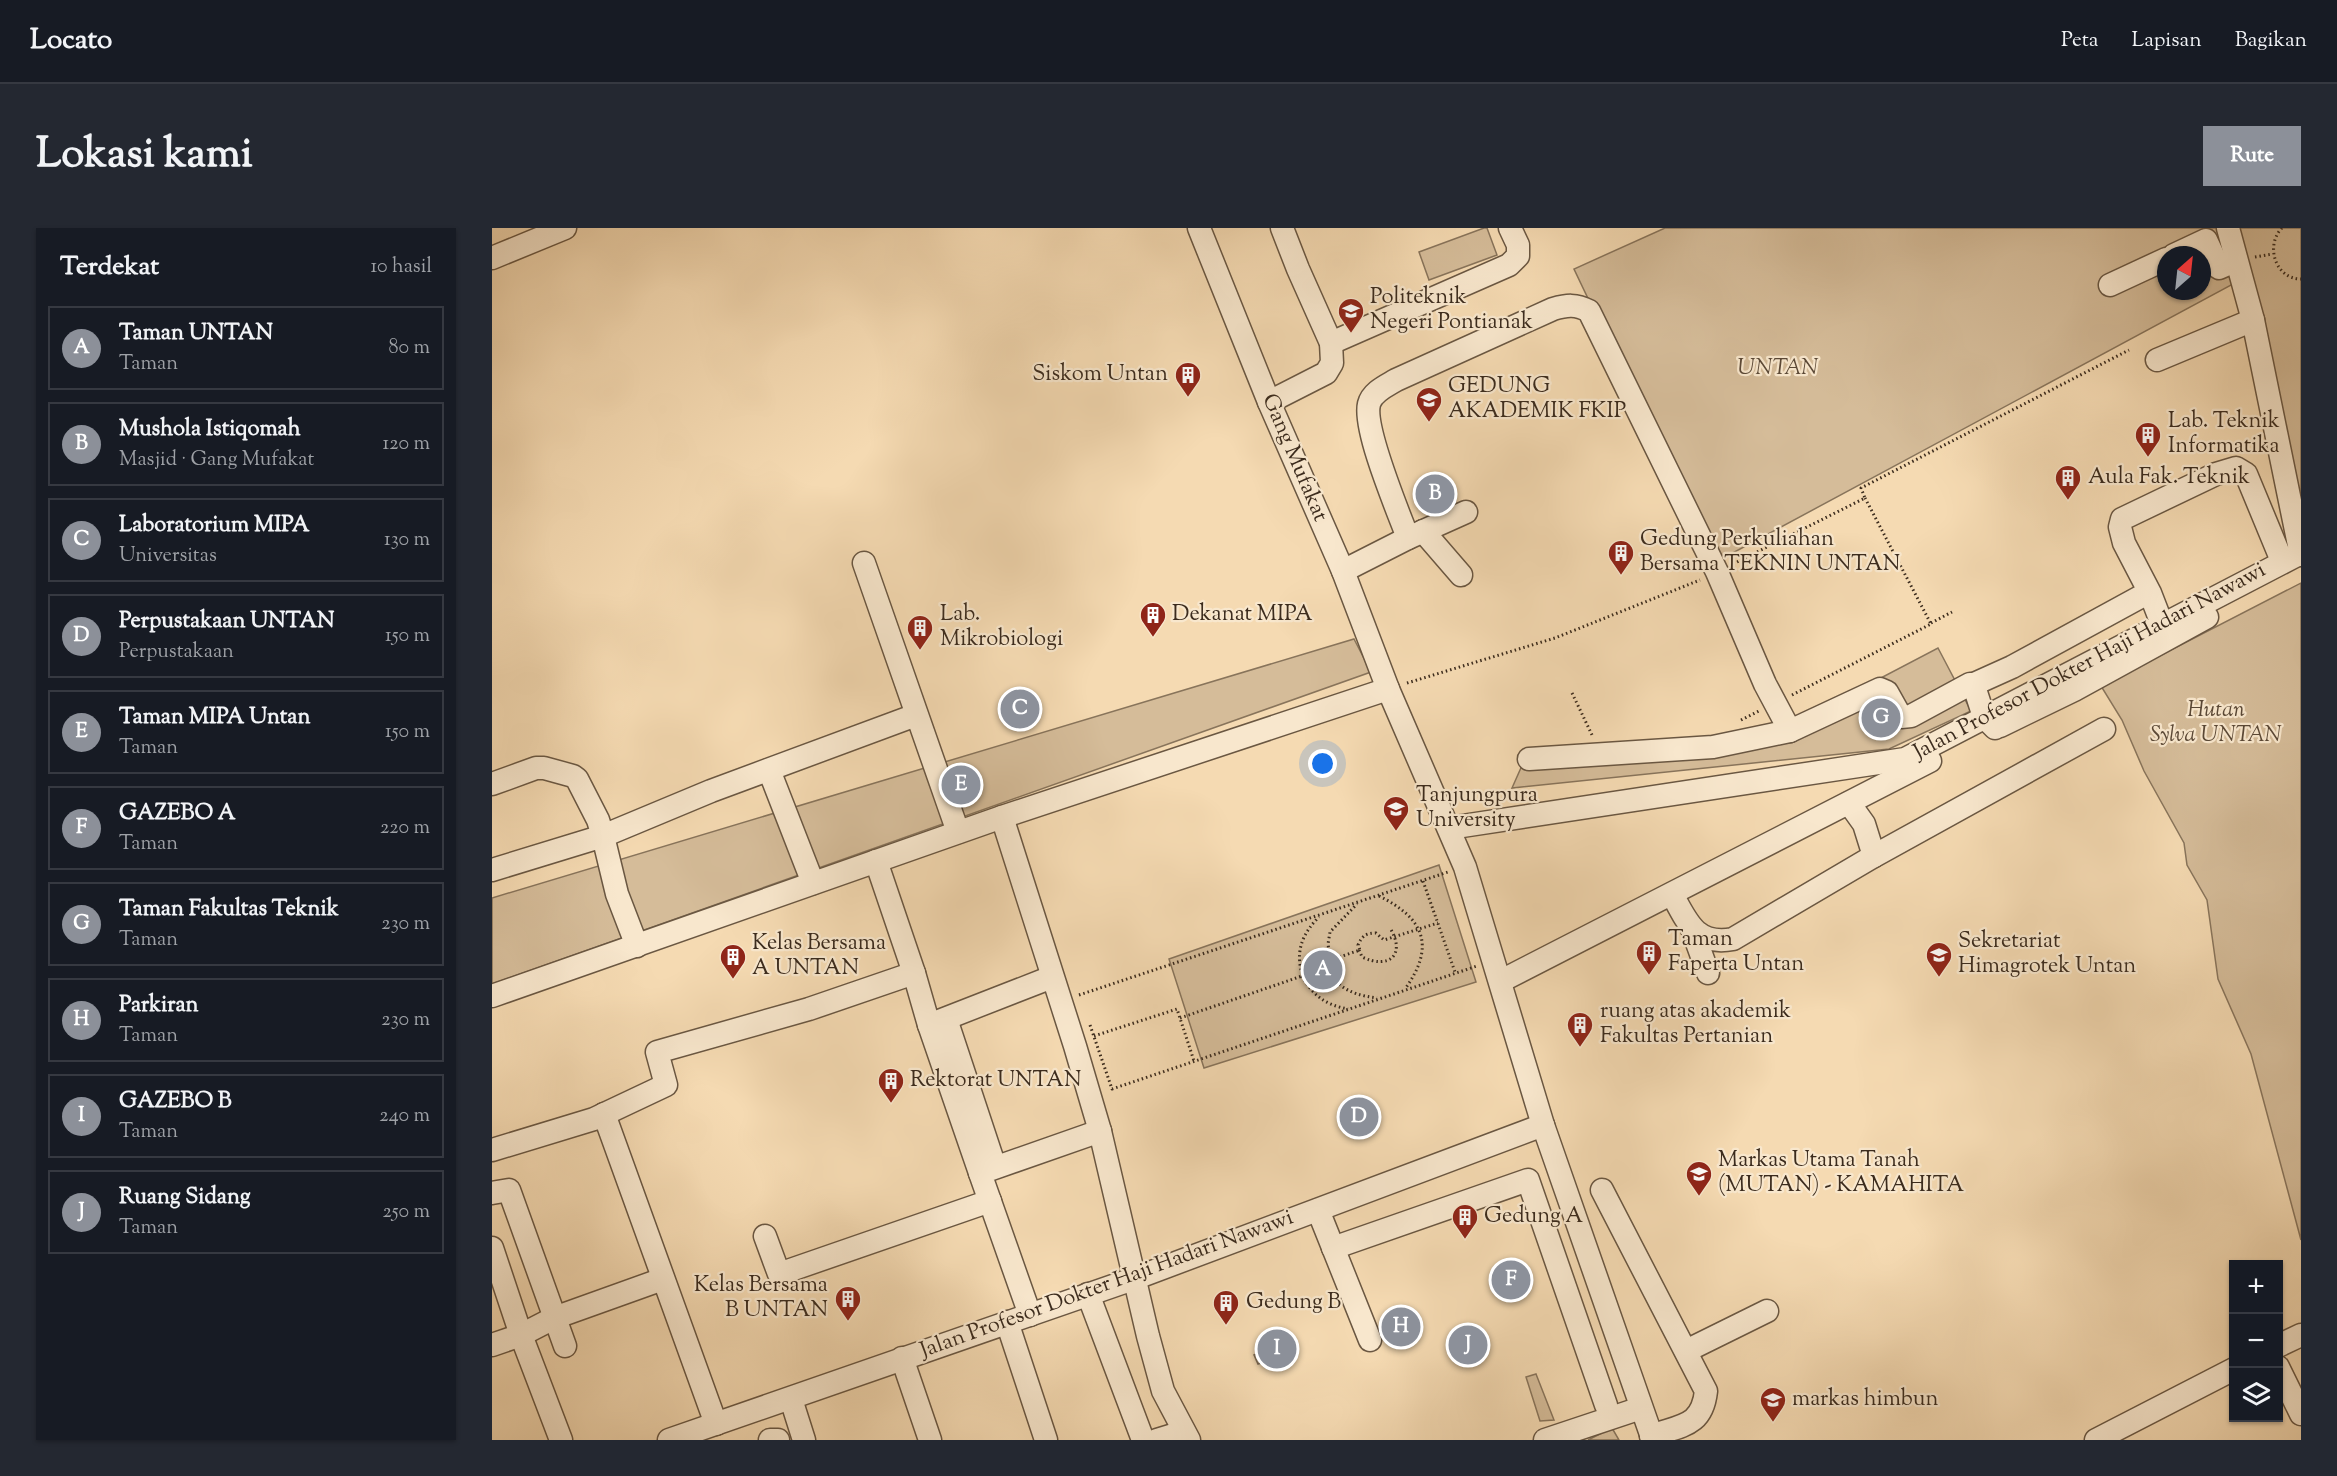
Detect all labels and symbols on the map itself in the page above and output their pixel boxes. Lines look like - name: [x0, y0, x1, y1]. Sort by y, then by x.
- north arrow: [2157, 246, 2211, 300]
- place label: Politeknik Negeri Pontianak: [1370, 282, 1533, 339]
- school or university icon: Politeknik Negeri Pontianak: [1336, 296, 1366, 334]
- park label: UNTAN: [1737, 353, 1819, 385]
- place label: Siskom Untan: [1032, 359, 1168, 391]
- building icon: Siskom Untan: [1173, 360, 1203, 398]
- place label: GEDUNG AKADEMIK FKIP: [1448, 371, 1626, 428]
- school or university icon: GEDUNG AKADEMIK FKIP: [1414, 385, 1444, 423]
- street label: Gang Mufakat: [1253, 389, 1335, 527]
- place label: Lab. Teknik Informatika: [2168, 406, 2280, 463]
- building icon: Lab. Teknik Informatika: [2133, 420, 2163, 458]
- place label: Aula Fak. Teknik: [2088, 462, 2250, 494]
- building icon: Aula Fak. Teknik: [2053, 463, 2083, 501]
- pin: B: [1416, 472, 1454, 516]
- place label: Gedung Perkuliahan Bersama TEKNIN UNTAN: [1640, 524, 1900, 581]
- building icon: Gedung Perkuliahan Bersama TEKNIN UNTAN: [1606, 538, 1636, 576]
- street label: Jalan Profesor Dokter Haji Hadari Nawawi: [1907, 555, 2272, 769]
- place label: Lab. Mikrobiologi: [940, 599, 1063, 656]
- place label: Dekanat MIPA: [1172, 599, 1313, 631]
- building icon: Dekanat MIPA: [1138, 600, 1168, 638]
- building icon: Lab. Mikrobiologi: [905, 613, 935, 651]
- pin: C: [1000, 686, 1040, 732]
- park label: Hutan Sylva UNTAN: [2150, 695, 2282, 752]
- pin: G: [1862, 696, 1900, 740]
- your location: [1308, 749, 1337, 778]
- pin: E: [942, 762, 980, 808]
- place label: Tanjungpura University: [1416, 780, 1538, 837]
- school or university icon: Tanjungpura University: [1381, 794, 1411, 832]
- place label: Taman Faperta Untan: [1668, 924, 1804, 981]
- place label: Sekretariat Himagrotek Untan: [1958, 926, 2136, 983]
- place label: Kelas Bersama A UNTAN: [752, 928, 886, 985]
- building icon: Taman Faperta Untan: [1634, 938, 1664, 976]
- school or university icon: Sekretariat Himagrotek Untan: [1924, 940, 1954, 978]
- building icon: Kelas Bersama A UNTAN: [718, 942, 748, 980]
- pin: A: [1304, 948, 1342, 992]
- place label: ruang atas akademik Fakultas Pertanian: [1600, 996, 1791, 1053]
- building icon: ruang atas akademik Fakultas Pertanian: [1565, 1010, 1595, 1048]
- place label: Rektorat UNTAN: [910, 1065, 1081, 1097]
- building icon: Rektorat UNTAN: [876, 1066, 906, 1104]
- pin: D: [1340, 1094, 1378, 1140]
- place label: Markas Utama Tanah (MUTAN) - KAMAHITA: [1718, 1145, 1964, 1202]
- school or university icon: Markas Utama Tanah (MUTAN) - KAMAHITA: [1684, 1159, 1714, 1197]
- place label: Gedung A: [1484, 1201, 1583, 1233]
- street label: Jalan Profesor Dokter Haji Hadari Nawawi: [915, 1202, 1298, 1368]
- building icon: Gedung A: [1450, 1202, 1480, 1240]
- pin: F: [1492, 1258, 1530, 1302]
- place label: Kelas Bersama B UNTAN: [694, 1270, 828, 1327]
- building icon: Kelas Bersama B UNTAN: [833, 1284, 863, 1322]
- place label: Gedung B: [1246, 1287, 1341, 1319]
- building icon: Gedung B: [1211, 1288, 1241, 1326]
- pin: H: [1382, 1304, 1420, 1350]
- pin: J: [1448, 1322, 1488, 1368]
- pin: I: [1258, 1326, 1296, 1372]
- place label: markas himbun: [1792, 1384, 1938, 1416]
- school or university icon: markas himbun: [1758, 1385, 1788, 1423]

